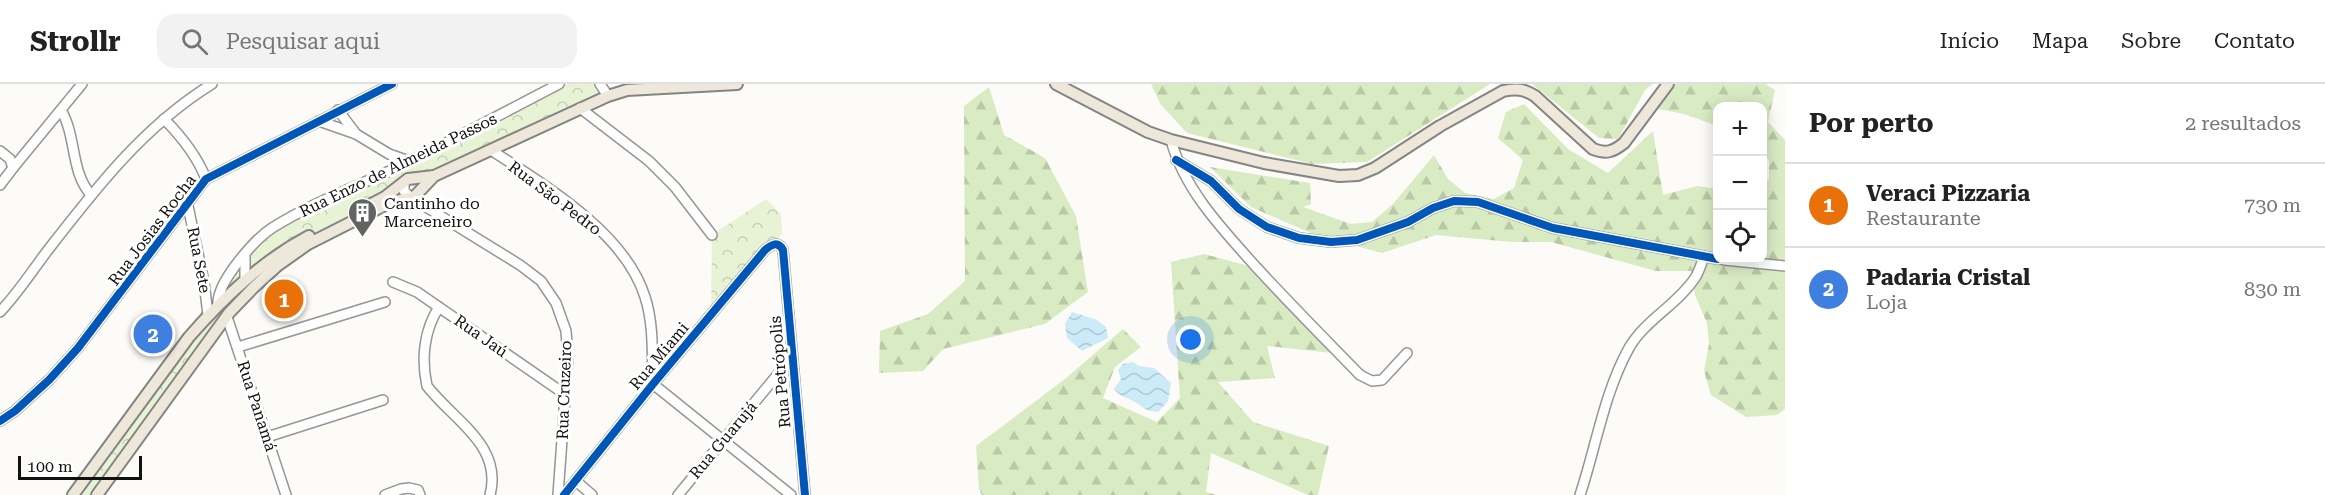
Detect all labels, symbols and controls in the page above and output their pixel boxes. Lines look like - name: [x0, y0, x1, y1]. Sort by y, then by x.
- search box: [157, 14, 577, 68]
- text: Strollr: [30, 25, 121, 58]
- icon: search: [178, 25, 211, 58]
- text: Pesquisar aqui: [226, 29, 380, 54]
- text: Início: [1940, 29, 1999, 53]
- text: Mapa: [2032, 29, 2088, 53]
- text: Sobre: [2121, 29, 2181, 53]
- text: Contato: [2214, 29, 2295, 53]
- map controls: [1713, 102, 1767, 264]
- button: +: [1713, 102, 1767, 156]
- text: Por perto: [1809, 108, 1934, 138]
- street label: Rua Enzo de Almeida Passos: [296, 109, 500, 221]
- text: 2 resultados: [2185, 111, 2301, 135]
- button: −: [1713, 156, 1767, 210]
- street label: Rua São Pedro: [505, 157, 605, 239]
- street label: Rua Josias Rocha: [104, 171, 200, 289]
- text: Veraci Pizzaria: [1866, 181, 2030, 206]
- text: 1: [1823, 193, 1834, 217]
- text: 730 m: [2244, 193, 2301, 217]
- place label: Cantinho do Marceneiro: [384, 194, 480, 231]
- building icon: Cantinho do Marceneiro: [347, 196, 379, 238]
- text: Restaurante: [1866, 206, 1981, 230]
- button: locate: [1713, 210, 1767, 264]
- street label: Rua Sete: [183, 225, 215, 295]
- text: Padaria Cristal: [1866, 265, 2030, 290]
- pin: 1: [264, 276, 304, 322]
- text: 2: [1823, 277, 1834, 301]
- text: 830 m: [2244, 277, 2301, 301]
- text: Loja: [1866, 290, 1907, 314]
- street label: Rua Jaú: [451, 311, 511, 361]
- pin: 2: [134, 312, 172, 356]
- street label: Rua Petrópolis: [766, 315, 794, 429]
- street label: Rua Miami: [625, 318, 693, 394]
- your location: [1176, 325, 1205, 354]
- street label: Rua Cruzeiro: [553, 340, 575, 440]
- street label: Rua Panamá: [233, 358, 281, 454]
- street label: Rua Guarujá: [685, 397, 761, 482]
- scale bar: [18, 453, 142, 480]
- text: 100 m: [27, 457, 73, 476]

